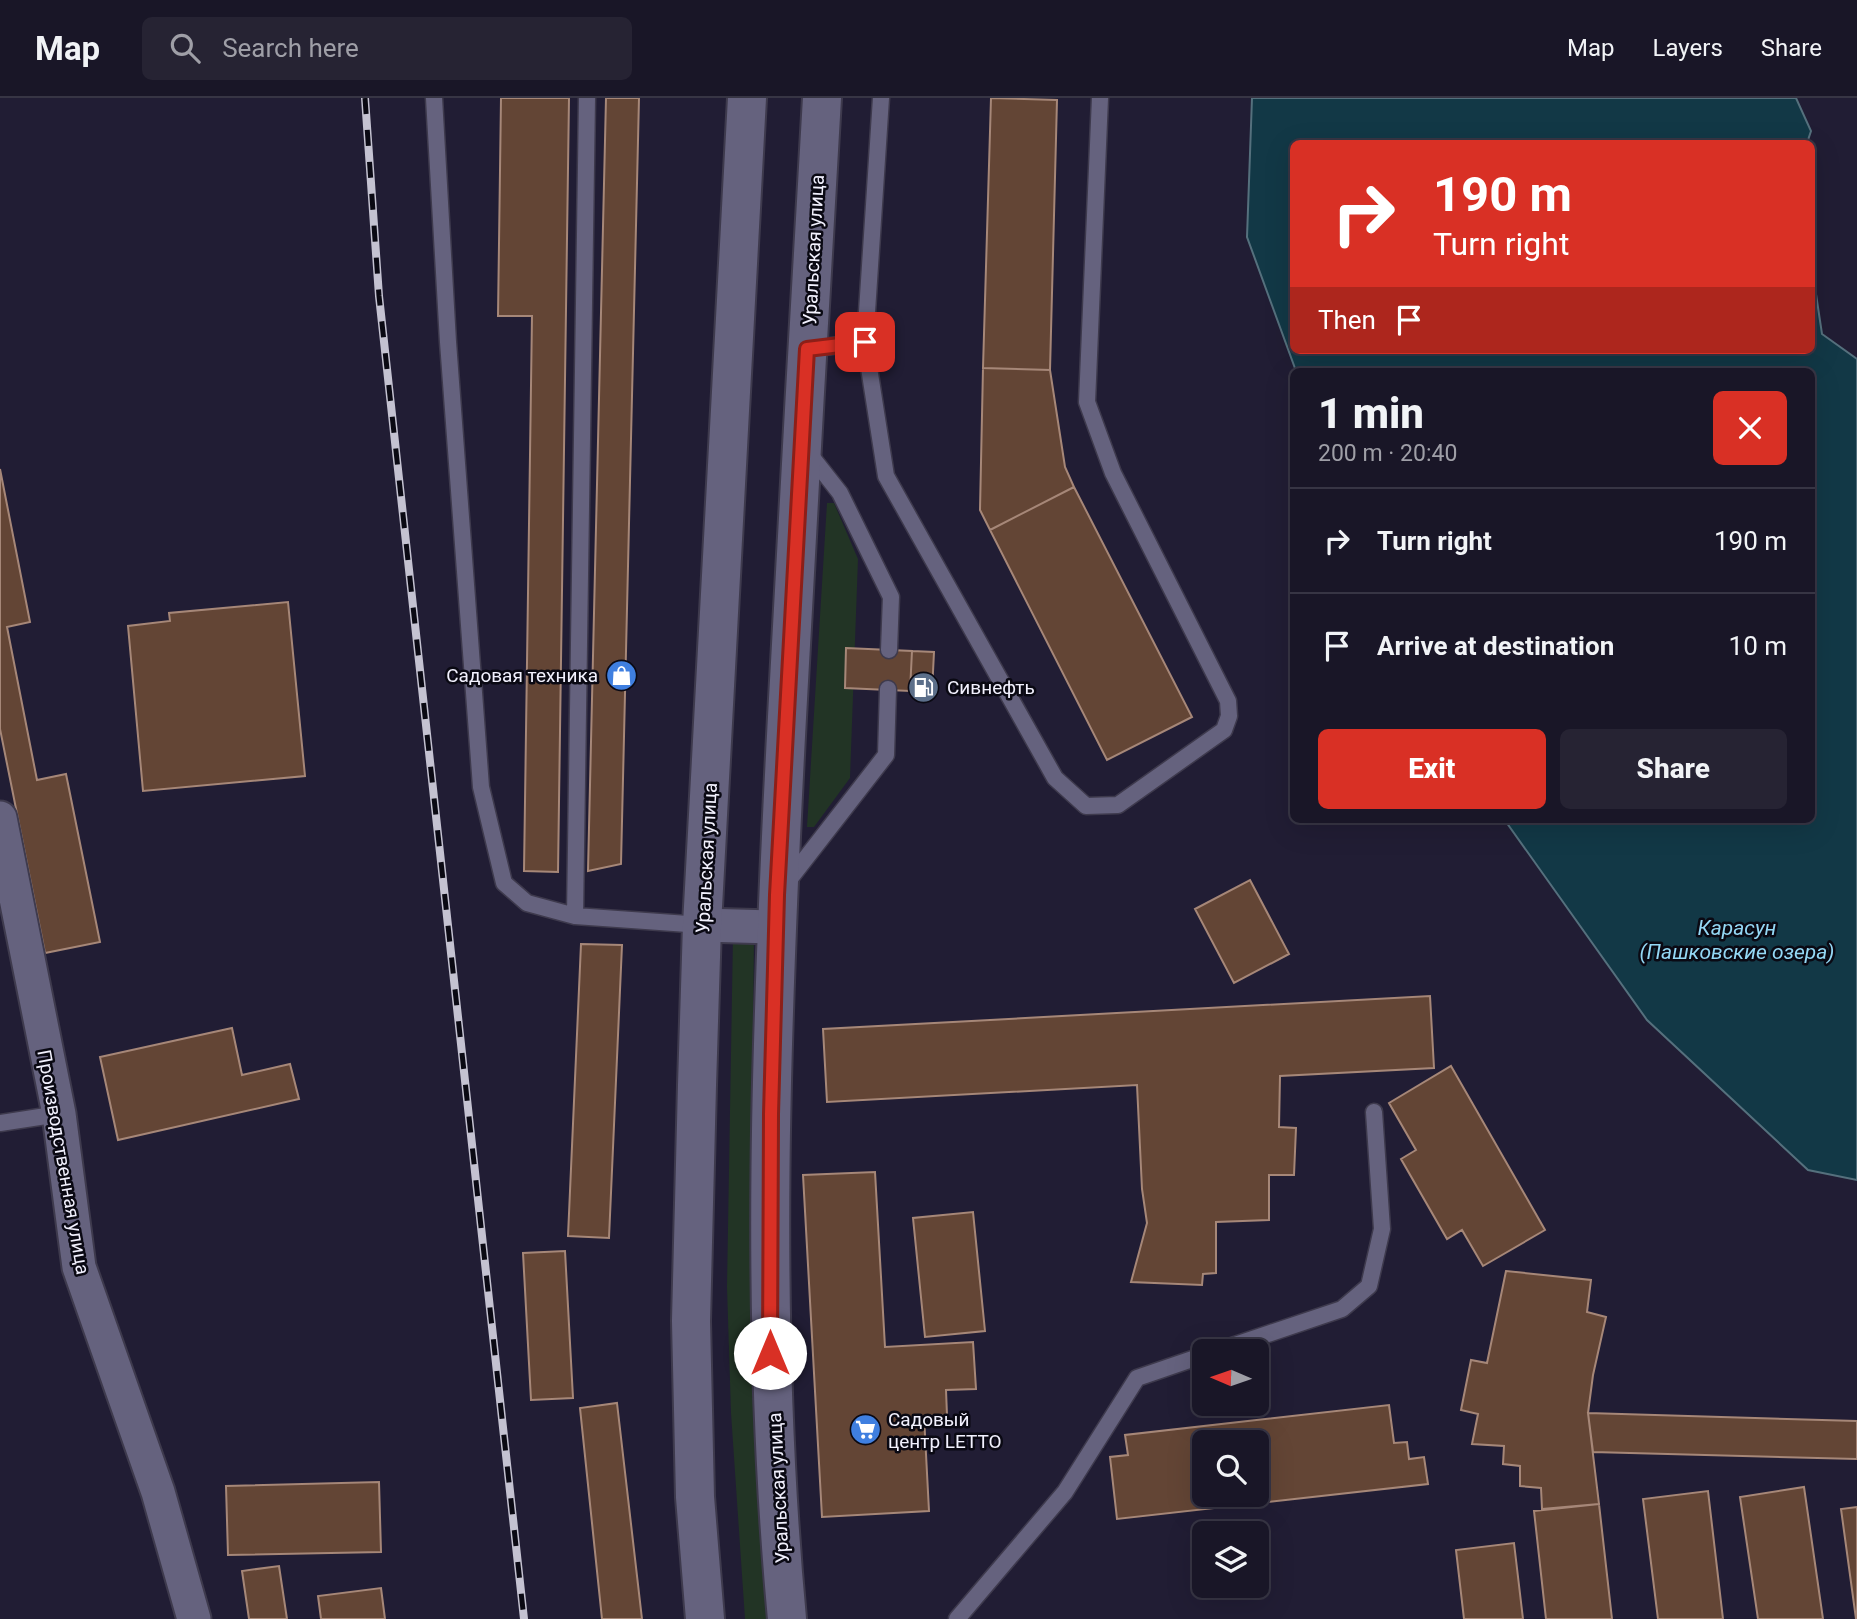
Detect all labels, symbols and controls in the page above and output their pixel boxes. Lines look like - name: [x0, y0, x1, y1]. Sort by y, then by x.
- search box: [142, 17, 632, 80]
- text: Map: [35, 29, 100, 68]
- icon: search: [166, 29, 204, 67]
- text: Search here: [222, 33, 359, 63]
- text: Map: [1567, 34, 1615, 62]
- text: Layers: [1653, 34, 1723, 62]
- text: Share: [1761, 34, 1822, 62]
- text: 190 m: [1433, 166, 1572, 223]
- icon: right: [1318, 168, 1409, 259]
- street label: Уральская улица: [798, 174, 829, 326]
- text: Turn right: [1433, 225, 1569, 263]
- icon: arrive: [1390, 301, 1428, 339]
- text: Then: [1318, 305, 1376, 335]
- pin: [835, 312, 895, 372]
- icon: arrive: [846, 323, 884, 361]
- text: 1 min: [1318, 389, 1424, 438]
- button: close: [1713, 391, 1787, 465]
- text: 200 m · 20:40: [1318, 440, 1457, 467]
- icon: right: [1318, 522, 1356, 560]
- text: Turn right: [1377, 526, 1492, 556]
- text: 190 m: [1714, 526, 1787, 556]
- icon: arrive: [1318, 627, 1356, 665]
- text: Arrive at destination: [1377, 631, 1614, 661]
- text: 10 m: [1729, 631, 1787, 661]
- shop icon: Садовая техника: [604, 658, 638, 692]
- place label: Садовая техника: [446, 664, 598, 687]
- fuel station icon: Сивнефть: [907, 670, 941, 704]
- place label: Сивнефть: [947, 676, 1035, 699]
- button: Exit: [1318, 729, 1546, 809]
- button: Share: [1560, 729, 1787, 809]
- street label: Уральская улица: [691, 782, 722, 934]
- water label: Карасун (Пашковские озера): [1640, 916, 1834, 964]
- street label: Производственная улица: [32, 1048, 95, 1276]
- position arrow: [733, 1316, 807, 1390]
- north arrow: [1192, 1339, 1269, 1416]
- map controls: [1192, 1339, 1269, 1598]
- place label: Садовый центр LETTO: [888, 1408, 1002, 1453]
- street label: Уральская улица: [763, 1412, 794, 1564]
- supermarket icon: Садовый центр LETTO: [848, 1413, 882, 1447]
- button: search: [1192, 1430, 1269, 1507]
- button: layers: [1192, 1521, 1269, 1598]

